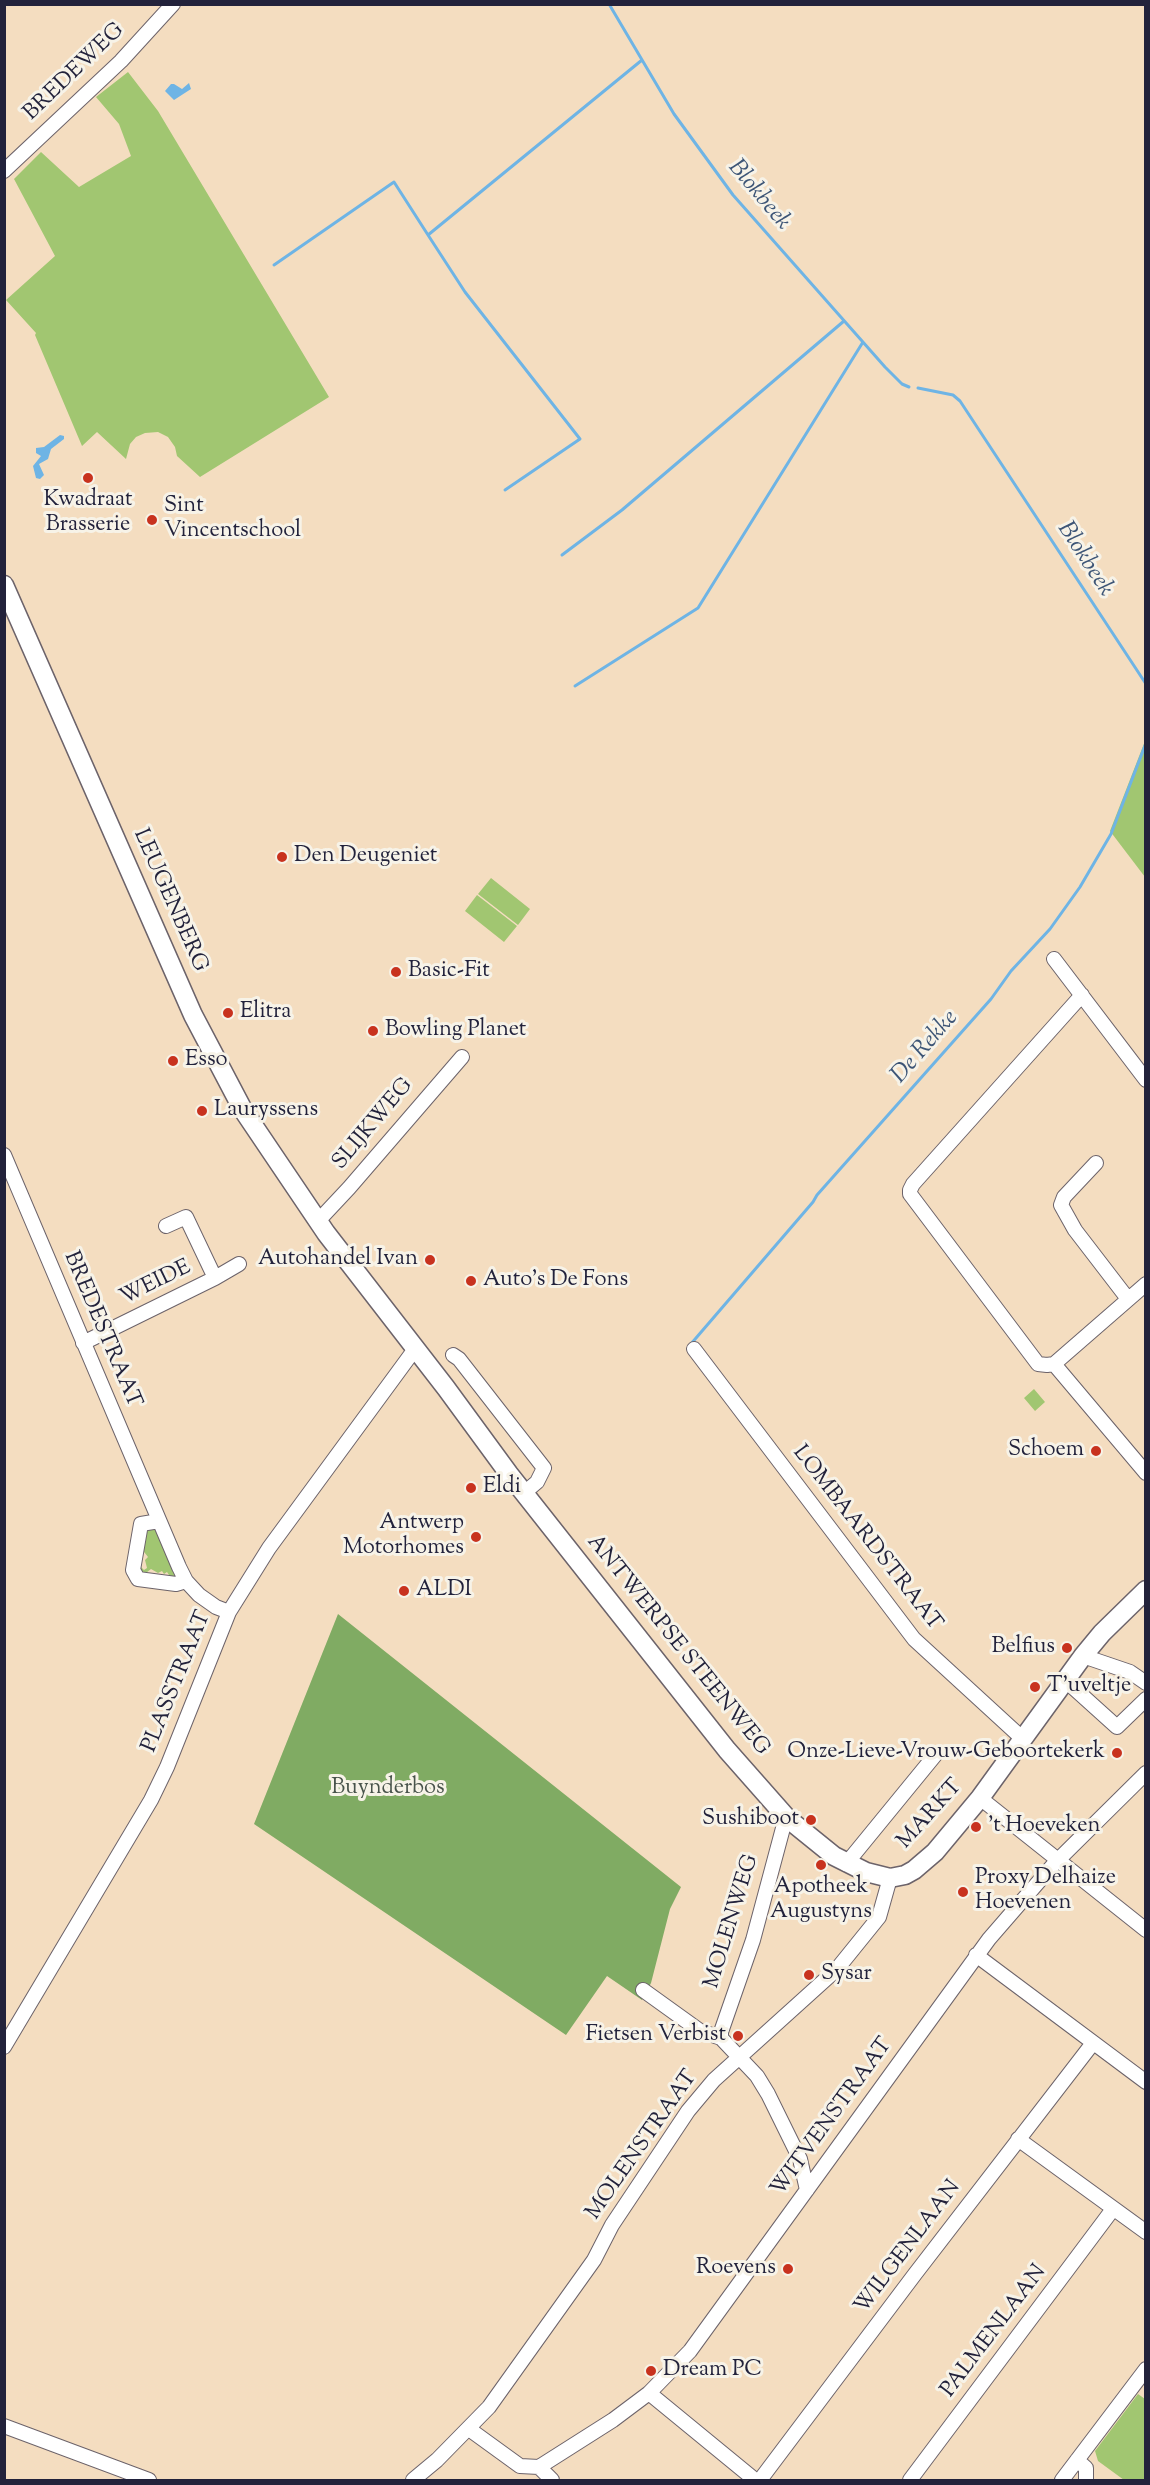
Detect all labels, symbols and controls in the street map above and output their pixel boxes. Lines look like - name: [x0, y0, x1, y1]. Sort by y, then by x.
- street label: BREDEWEG: [19, 19, 131, 127]
- water label: Blokbeek: [720, 155, 796, 237]
- marker: Kwadraat Brasserie: [81, 471, 95, 485]
- place label: Kwadraat Brasserie: [43, 488, 133, 540]
- place label: Sint Vincentschool: [164, 494, 301, 546]
- marker: Sint Vincentschool: [145, 513, 159, 527]
- water label: Blokbeek: [1049, 517, 1119, 603]
- street label: LEUGENBERG: [126, 825, 212, 977]
- place label: Den Deugeniet: [294, 844, 437, 870]
- marker: Den Deugeniet: [275, 850, 289, 864]
- place label: Basic-Fit: [408, 959, 490, 985]
- marker: Basic-Fit: [389, 965, 403, 979]
- place label: Elitra: [240, 1000, 291, 1026]
- water label: De Rekke: [886, 1005, 966, 1091]
- marker: Elitra: [221, 1006, 235, 1020]
- place label: Bowling Planet: [385, 1018, 526, 1044]
- marker: Bowling Planet: [366, 1024, 380, 1038]
- place label: Esso: [185, 1048, 228, 1074]
- marker: Esso: [166, 1054, 180, 1068]
- street label: SLIJKWEG: [328, 1074, 420, 1176]
- place label: Lauryssens: [214, 1098, 318, 1124]
- marker: Lauryssens: [195, 1104, 209, 1118]
- place label: Autohandel Ivan: [258, 1247, 418, 1273]
- street label: BREDESTRAAT: [56, 1248, 146, 1412]
- marker: Autohandel Ivan: [423, 1253, 437, 1267]
- street label: WEIDE: [116, 1256, 196, 1312]
- place label: Auto's De Fons: [483, 1268, 628, 1294]
- marker: Auto's De Fons: [464, 1274, 478, 1288]
- place label: Schoem: [1008, 1438, 1084, 1464]
- street label: LOMBAARDSTRAAT: [785, 1441, 947, 1637]
- marker: Schoem: [1089, 1444, 1103, 1458]
- place label: Eldi: [483, 1475, 521, 1501]
- marker: Eldi: [464, 1481, 478, 1495]
- place label: Antwerp Motorhomes: [343, 1511, 464, 1562]
- marker: Antwerp Motorhomes: [469, 1530, 483, 1544]
- street label: ANTWERPSE STEENWEG: [580, 1530, 774, 1762]
- place label: ALDI: [416, 1578, 472, 1604]
- marker: ALDI: [397, 1584, 411, 1598]
- street label: PLASSTRAAT: [138, 1608, 218, 1756]
- place label: Belfius: [992, 1635, 1055, 1661]
- marker: Belfius: [1060, 1641, 1074, 1655]
- place label: T'uveltje: [1047, 1674, 1131, 1700]
- marker: T'uveltje: [1028, 1680, 1042, 1694]
- place label: Onze-Lieve-Vrouw-Geboortekerk: [787, 1740, 1105, 1766]
- marker: Onze-Lieve-Vrouw-Geboortekerk: [1110, 1746, 1124, 1760]
- street label: MARKT: [893, 1775, 969, 1855]
- park label: Buynderbos: [331, 1776, 445, 1802]
- place label: Sushiboot: [702, 1807, 799, 1833]
- marker: Sushiboot: [804, 1813, 818, 1827]
- place label: 't Hoeveken: [988, 1814, 1101, 1840]
- marker: 't Hoeveken: [969, 1820, 983, 1834]
- street label: MOLENWEG: [700, 1852, 766, 1992]
- marker: Apotheek Augustyns: [814, 1858, 828, 1872]
- place label: Proxy Delhaize Hoevenen: [975, 1866, 1116, 1918]
- place label: Apotheek Augustyns: [770, 1875, 872, 1927]
- marker: Proxy Delhaize Hoevenen: [956, 1885, 970, 1899]
- place label: Sysar: [821, 1962, 872, 1988]
- marker: Sysar: [802, 1968, 816, 1982]
- place label: Fietsen Verbist: [585, 2023, 726, 2049]
- marker: Fietsen Verbist: [731, 2029, 745, 2043]
- street label: WITVENSTRAAT: [767, 2034, 899, 2202]
- street label: MOLENSTRAAT: [582, 2066, 704, 2226]
- street label: WILGENLAAN: [850, 2176, 968, 2320]
- place label: Roevens: [696, 2256, 776, 2282]
- street label: PALMENLAAN: [937, 2261, 1053, 2403]
- marker: Roevens: [781, 2262, 795, 2276]
- place label: Dream PC: [663, 2358, 762, 2384]
- marker: Dream PC: [644, 2364, 658, 2378]

